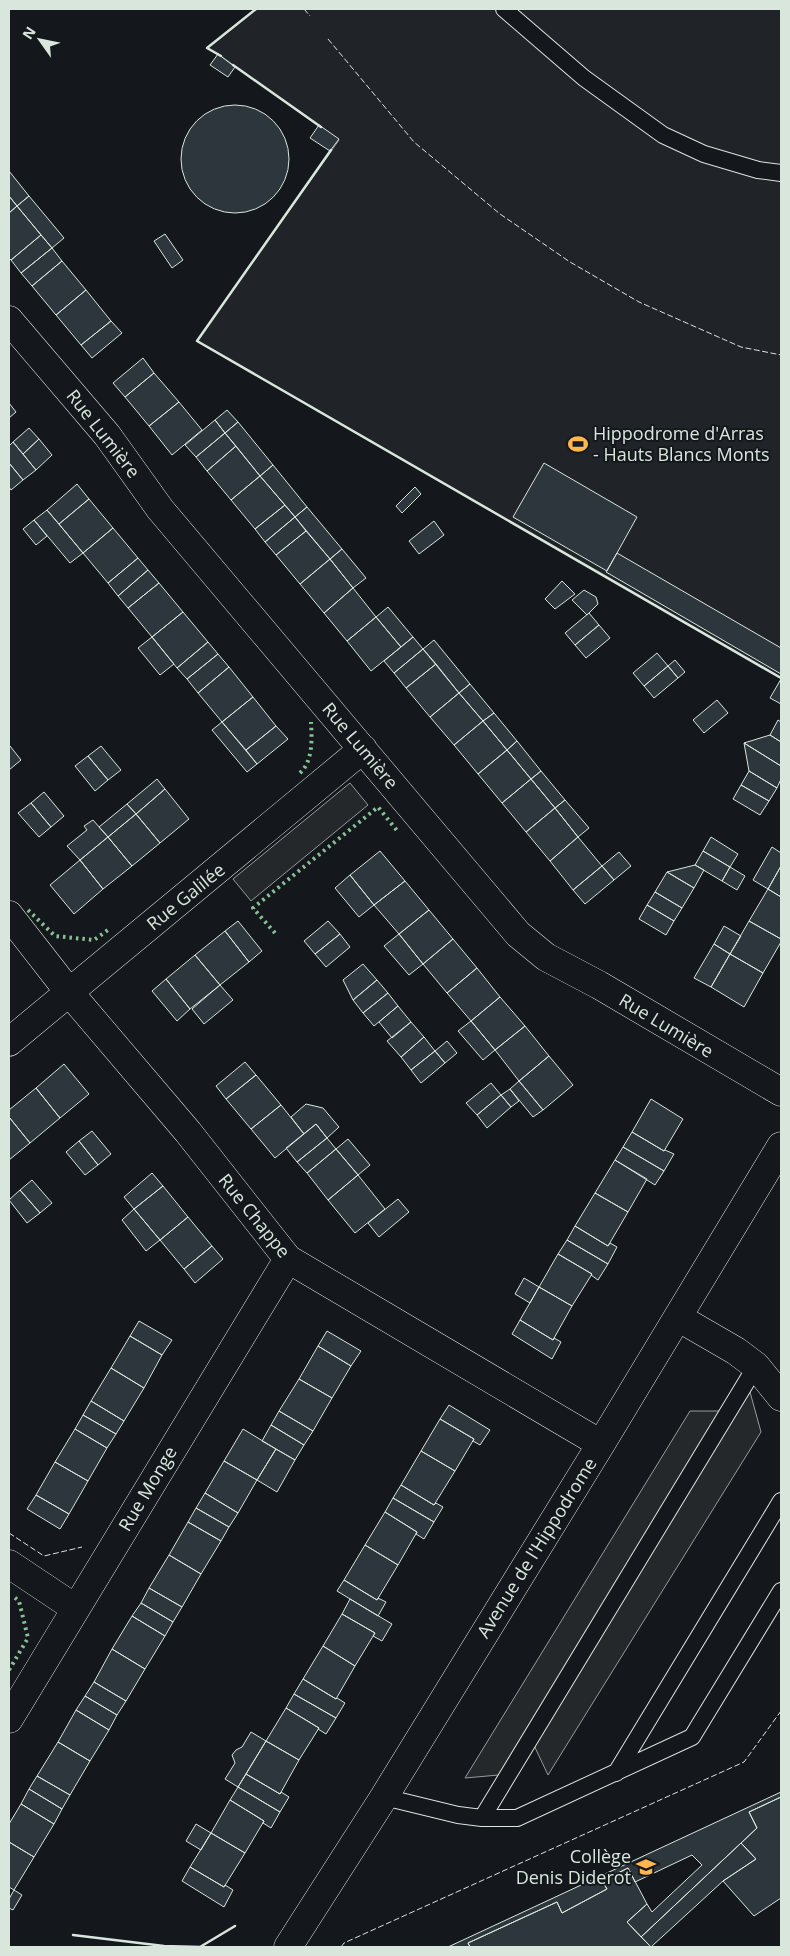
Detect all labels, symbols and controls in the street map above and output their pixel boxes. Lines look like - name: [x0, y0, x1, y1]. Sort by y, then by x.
- north arrow: [15, 15, 65, 65]
- text: N: [18, 23, 40, 43]
- street label: Rue Lumière: [62, 384, 146, 483]
- place label: Hippodrome d'Arras - Hauts Blancs Monts: [593, 421, 770, 466]
- sports icon: Hippodrome d'Arras - Hauts Blancs Monts: [567, 433, 589, 455]
- street label: Rue Lumière: [317, 697, 404, 794]
- street label: Rue Galilée: [141, 857, 229, 935]
- street label: Rue Lumière: [615, 988, 718, 1063]
- street label: Rue Chappe: [214, 1168, 296, 1262]
- street label: Rue Monge: [112, 1442, 182, 1535]
- street label: Avenue de l'Hippodrome: [471, 1453, 602, 1642]
- place label: Collège Denis Diderot: [516, 1844, 631, 1889]
- school or university icon: Collège Denis Diderot: [635, 1856, 657, 1878]

